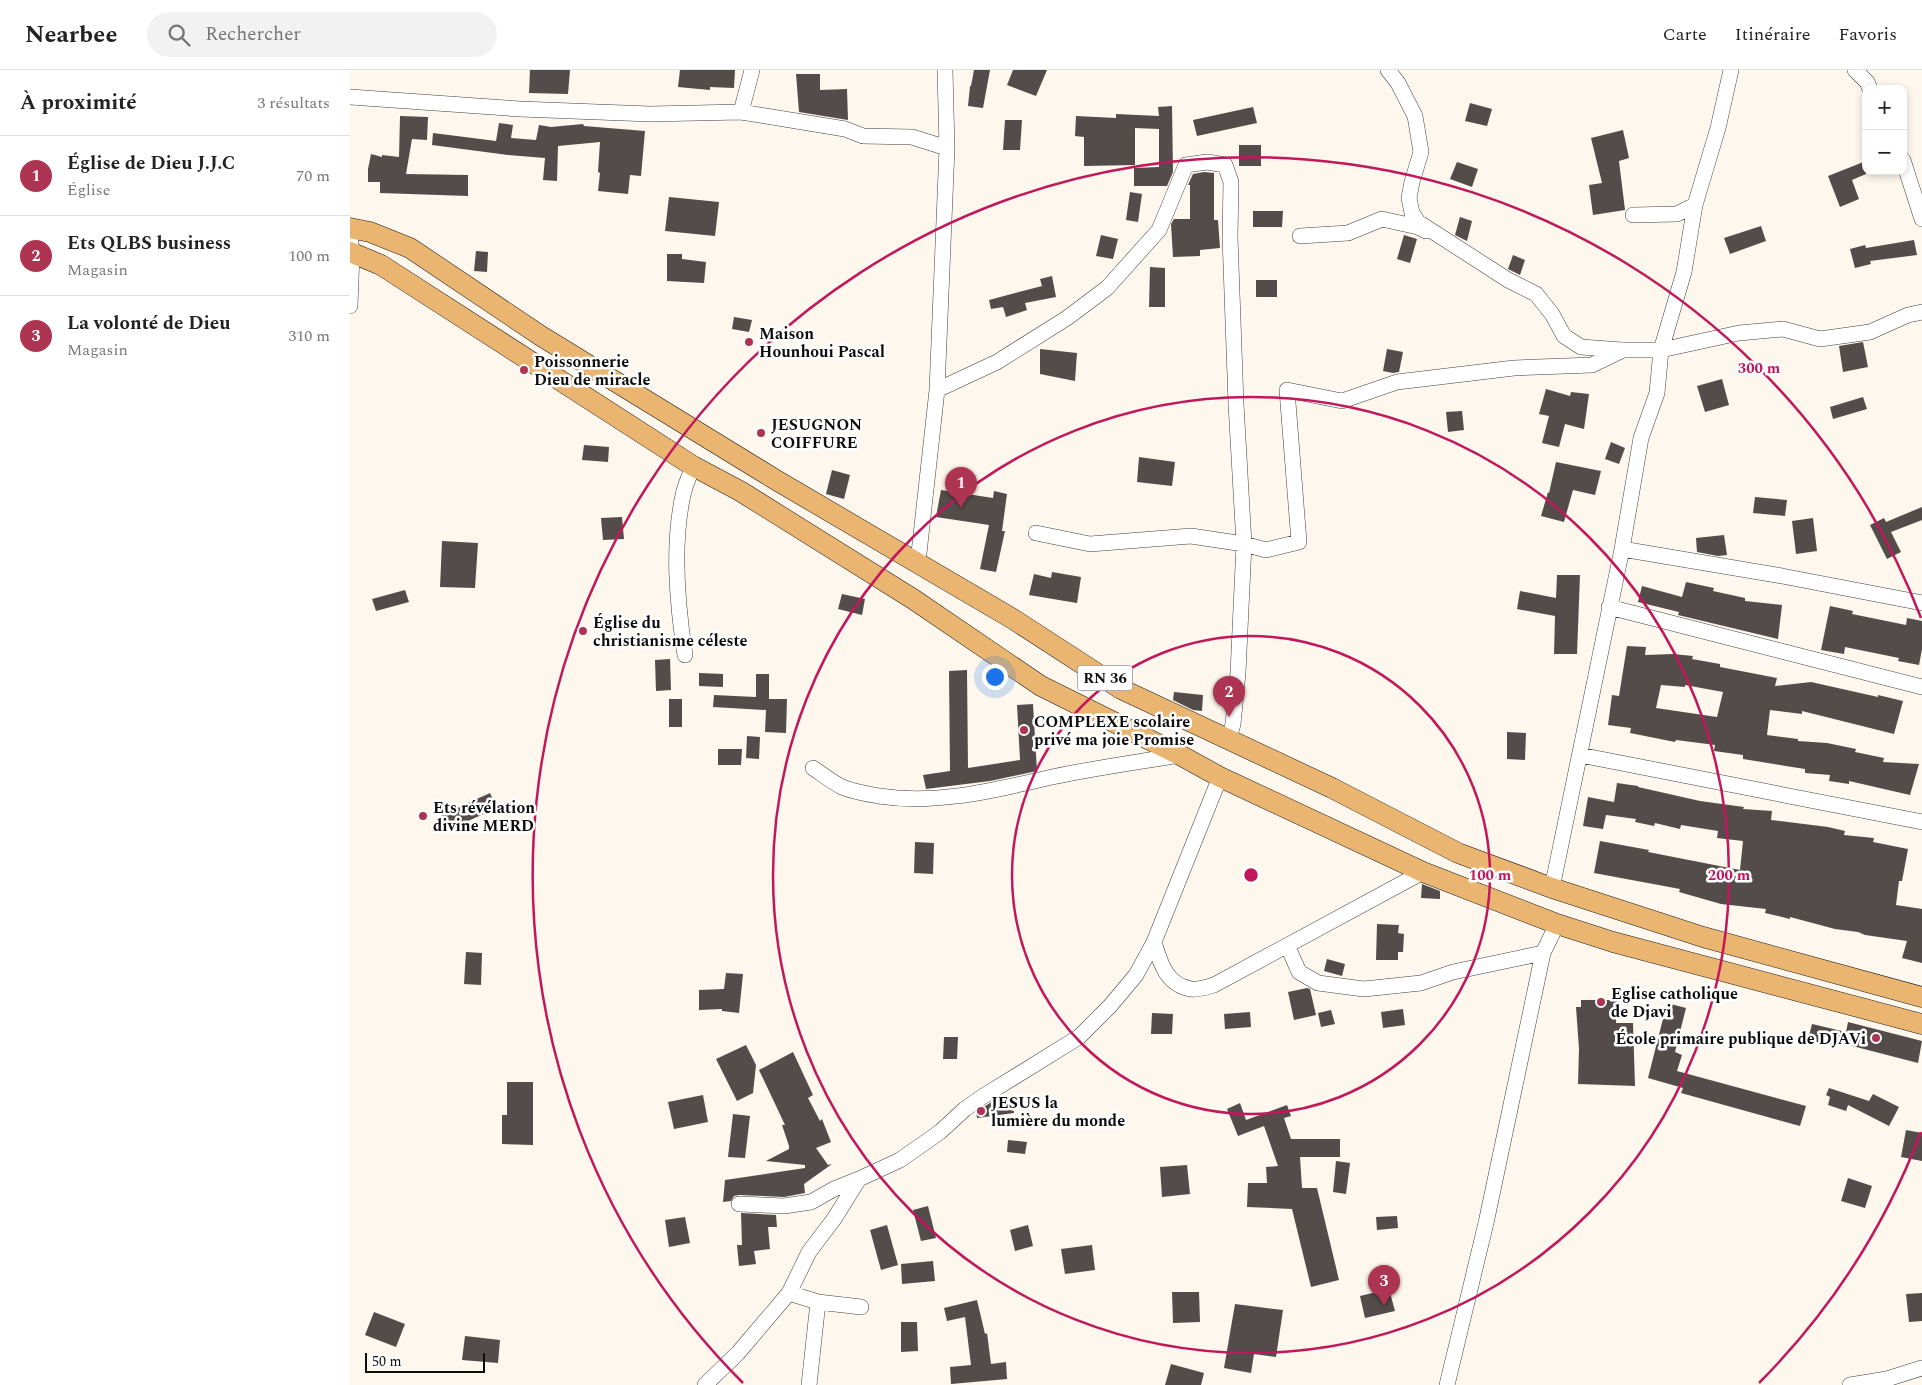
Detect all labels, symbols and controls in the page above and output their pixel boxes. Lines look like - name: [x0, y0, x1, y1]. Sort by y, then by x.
- search box: [147, 12, 497, 57]
- text: Nearbee: [25, 17, 117, 53]
- text: Rechercher: [205, 20, 301, 49]
- icon: search: [165, 21, 193, 49]
- text: Carte: [1663, 21, 1707, 48]
- text: Itinéraire: [1735, 21, 1811, 48]
- text: Favoris: [1839, 21, 1897, 48]
- map controls: [1862, 85, 1907, 175]
- button: +: [1862, 85, 1907, 130]
- text: À proximité: [20, 87, 137, 119]
- text: 3 résultats: [257, 91, 330, 115]
- button: −: [1862, 130, 1907, 175]
- text: Église de Dieu J.J.C: [67, 149, 235, 178]
- text: 1: [32, 164, 40, 188]
- text: 70 m: [296, 164, 330, 188]
- text: Église: [67, 178, 110, 202]
- text: Ets QLBS business: [67, 229, 231, 258]
- text: 2: [32, 244, 40, 268]
- text: 100 m: [288, 244, 330, 268]
- text: Magasin: [67, 258, 128, 282]
- text: La volonté de Dieu: [67, 309, 230, 338]
- place label: Maison Hounhoui Pascal: [759, 322, 885, 364]
- text: 3: [32, 324, 40, 348]
- text: 310 m: [288, 324, 330, 348]
- marker: Maison Hounhoui Pascal: [743, 336, 755, 348]
- text: Magasin: [67, 338, 128, 362]
- place label: Poissonnerie Dieu de miracle: [534, 350, 650, 392]
- text: 300 m: [1738, 357, 1781, 380]
- marker: Poissonnerie Dieu de miracle: [518, 364, 530, 376]
- place label: JESUGNON COIFFURE: [771, 413, 862, 455]
- marker: JESUGNON COIFFURE: [755, 427, 767, 439]
- pin: 1: [945, 467, 977, 508]
- place label: Église du christianisme céleste: [593, 611, 748, 653]
- marker: Église du christianisme céleste: [577, 625, 589, 637]
- your location: [982, 664, 1008, 690]
- road number: RN 36: [1078, 666, 1132, 690]
- pin: 2: [1213, 676, 1245, 717]
- place label: COMPLEXE scolaire privé ma joie Promise: [1034, 710, 1194, 752]
- marker: COMPLEXE scolaire privé ma joie Promise: [1018, 724, 1030, 736]
- place label: Ets révélation divine MERD: [433, 796, 535, 838]
- marker: Ets révélation divine MERD: [417, 810, 429, 822]
- text: 100 m: [1469, 864, 1512, 887]
- text: 200 m: [1708, 864, 1751, 887]
- centre of rings: [1242, 866, 1260, 884]
- place label: Eglise catholique de Djavi: [1611, 982, 1738, 1024]
- marker: Eglise catholique de Djavi: [1595, 996, 1607, 1008]
- place label: École primaire publique de DJAVi: [1615, 1027, 1866, 1051]
- marker: École primaire publique de DJAVi: [1870, 1032, 1882, 1044]
- place label: JESUS la lumière du monde: [991, 1091, 1125, 1133]
- marker: JESUS la lumière du monde: [975, 1105, 987, 1117]
- pin: 3: [1368, 1265, 1400, 1306]
- scale bar: [365, 1350, 485, 1373]
- text: 50 m: [372, 1351, 402, 1372]

